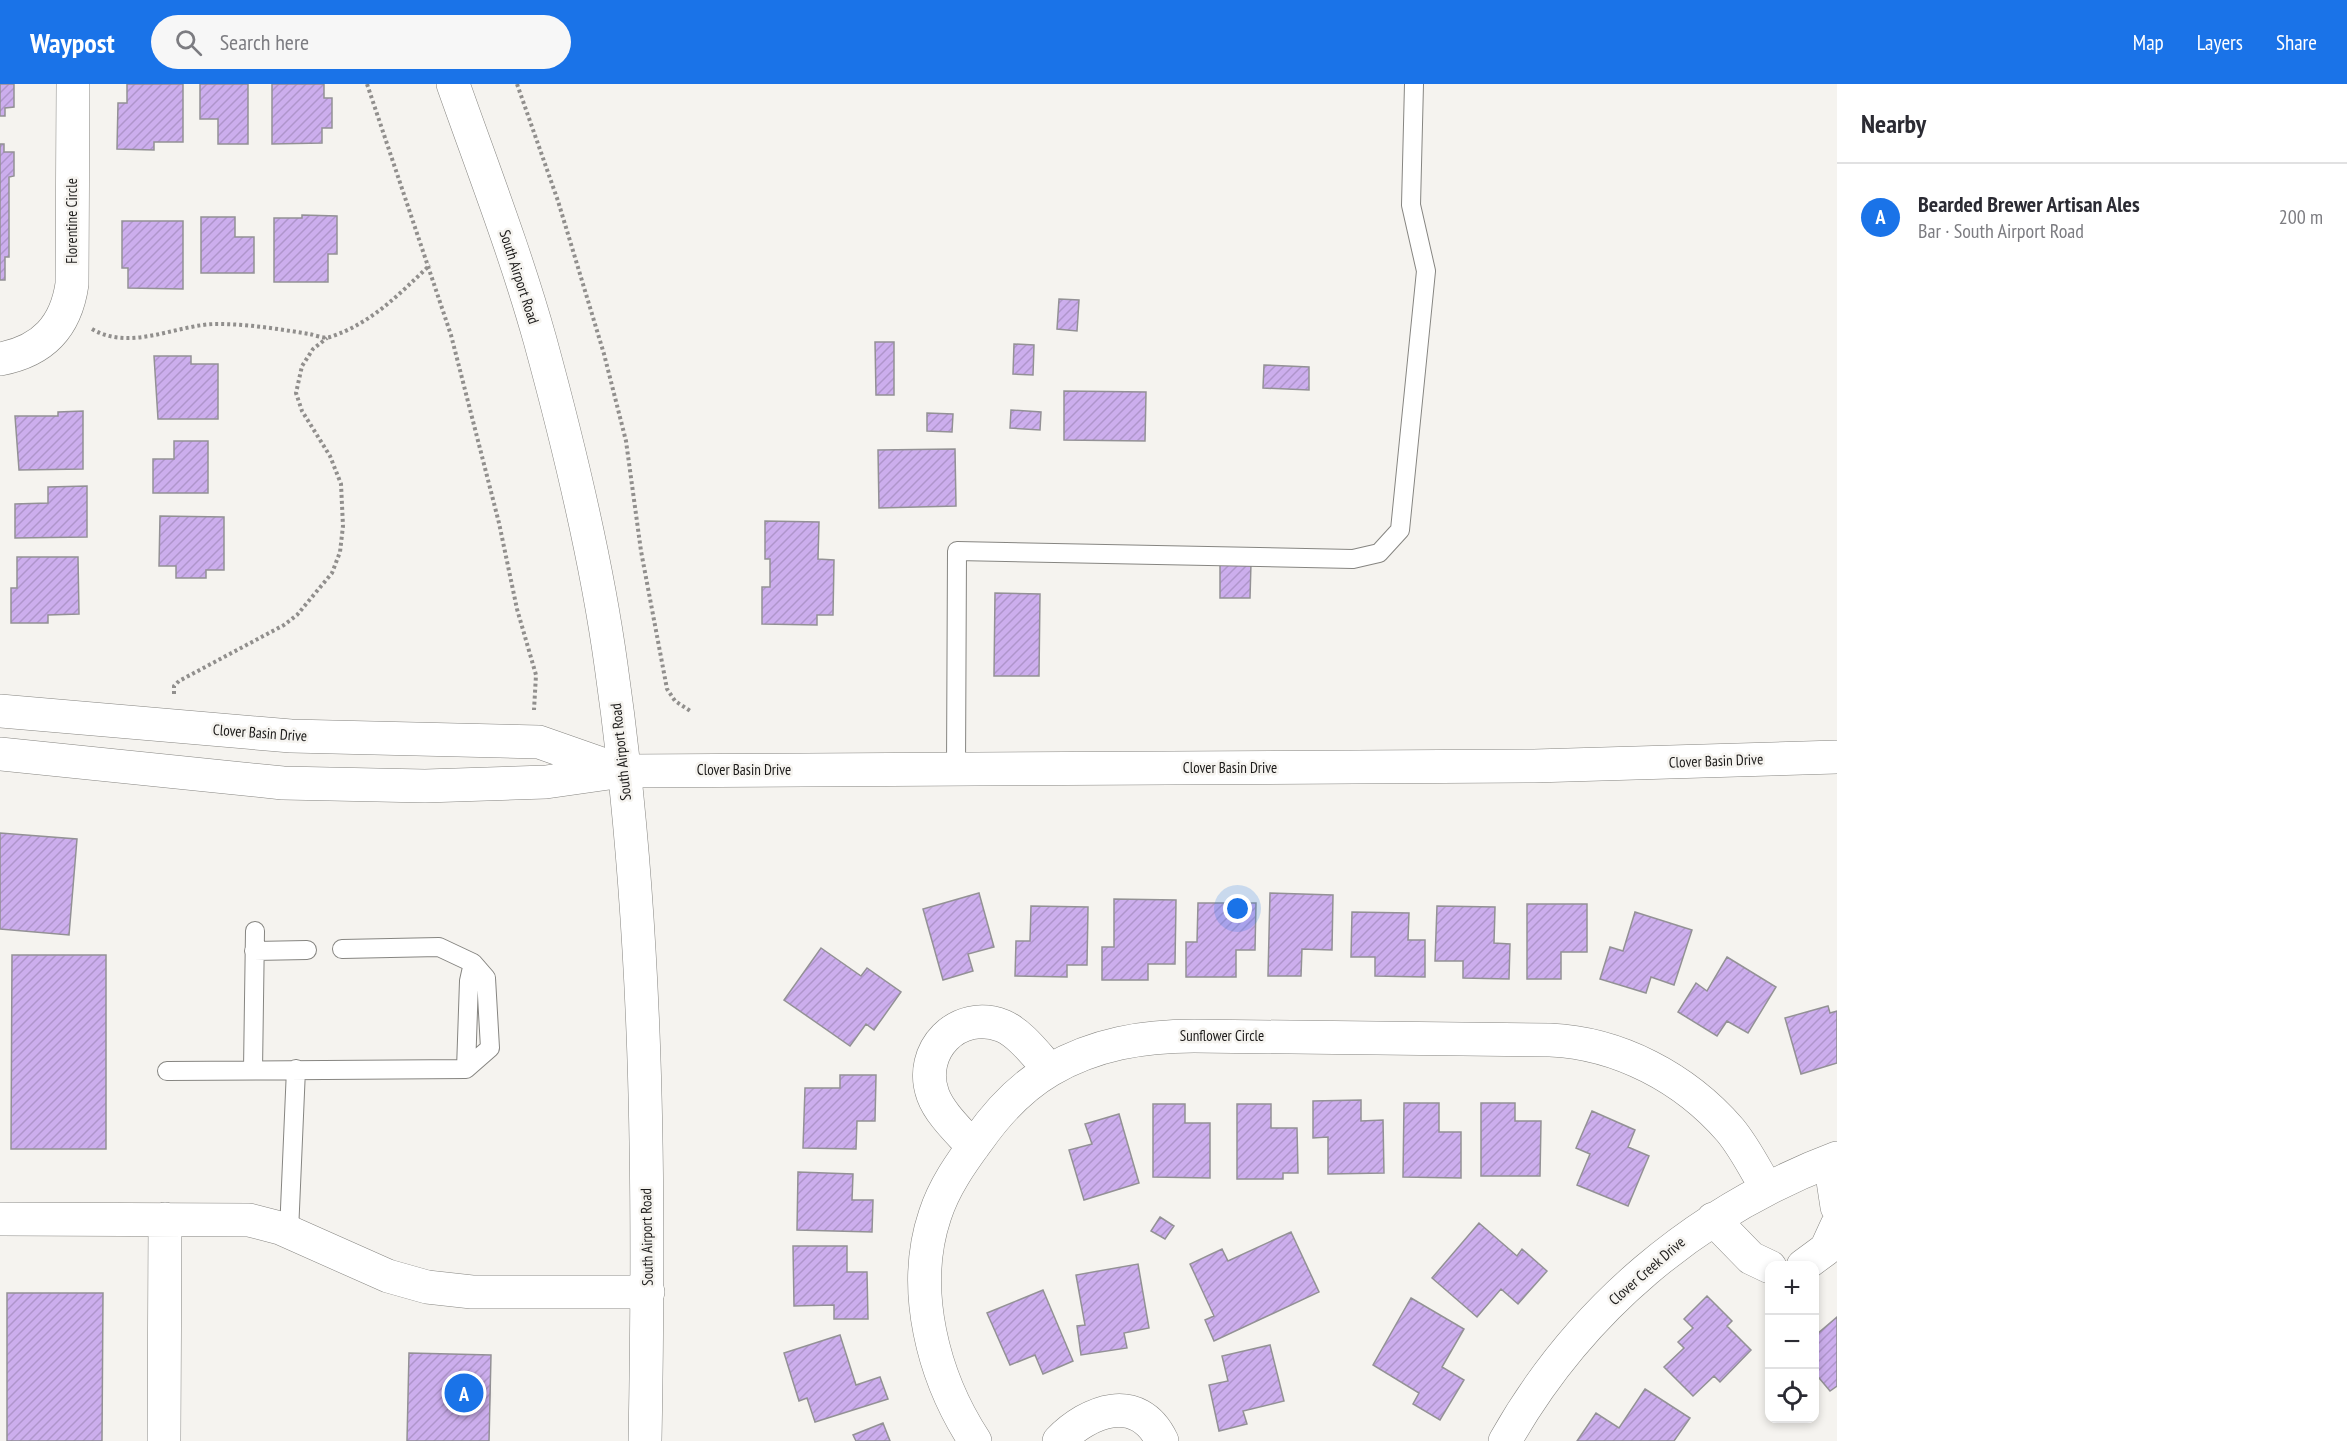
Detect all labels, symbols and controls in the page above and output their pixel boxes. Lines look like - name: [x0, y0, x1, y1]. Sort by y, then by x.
- search box: [151, 15, 571, 69]
- text: Waypost: [30, 24, 115, 61]
- icon: search: [172, 26, 205, 59]
- text: Search here: [220, 28, 309, 56]
- text: Map: [2133, 29, 2164, 56]
- text: Layers: [2197, 29, 2243, 56]
- text: Share: [2276, 29, 2317, 56]
- text: Nearby: [1861, 107, 1926, 140]
- street label: Florentine Circle: [62, 178, 81, 264]
- text: Bearded Brewer Artisan Ales: [1918, 190, 2140, 218]
- text: A: [1875, 204, 1886, 230]
- text: 200 m: [2279, 204, 2323, 230]
- text: Bar · South Airport Road: [1918, 218, 2084, 244]
- street label: South Airport Road: [495, 227, 544, 326]
- street label: South Airport Road: [606, 702, 635, 802]
- street label: Clover Basin Drive: [212, 720, 308, 745]
- street label: Clover Basin Drive: [1668, 749, 1763, 772]
- street label: Clover Basin Drive: [1183, 758, 1277, 777]
- street label: Clover Basin Drive: [697, 760, 791, 779]
- your location: [1223, 894, 1252, 923]
- street label: Sunflower Circle: [1180, 1026, 1264, 1045]
- street label: South Airport Road: [636, 1188, 657, 1286]
- street label: Clover Creek Drive: [1605, 1232, 1689, 1309]
- map controls: [1765, 1261, 1819, 1423]
- button: +: [1765, 1261, 1819, 1315]
- button: −: [1765, 1315, 1819, 1369]
- button: locate: [1765, 1369, 1819, 1423]
- pin: A: [444, 1370, 484, 1416]

